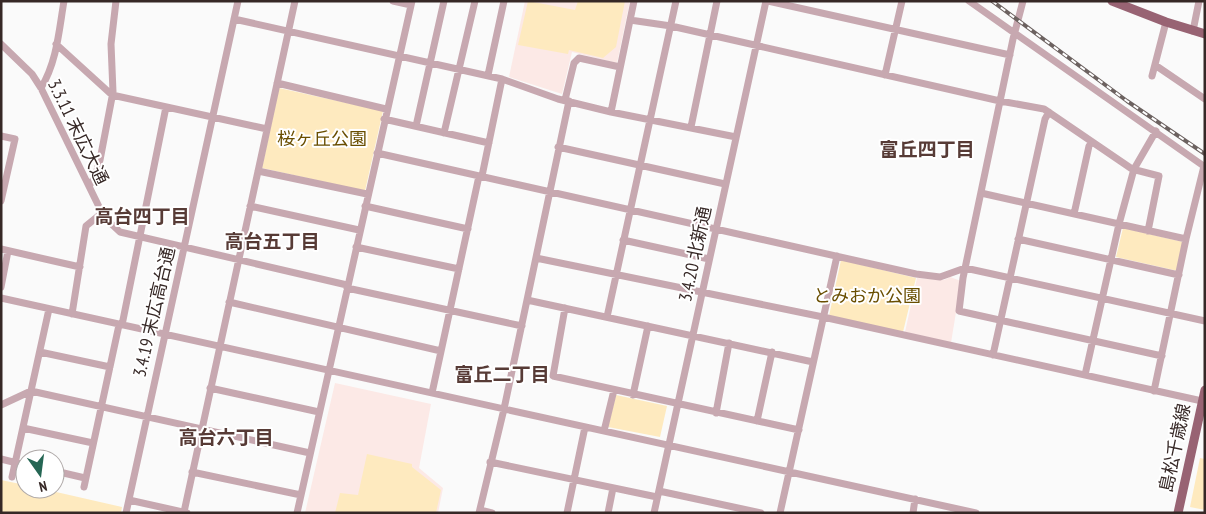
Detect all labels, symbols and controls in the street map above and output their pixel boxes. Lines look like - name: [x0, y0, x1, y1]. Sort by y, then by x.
- street label: 3.3.11 末広大通: [43, 75, 114, 188]
- park label: 桜ヶ丘公園: [277, 127, 367, 150]
- district label: 富丘四丁目: [879, 137, 975, 161]
- district label: 高台四丁目: [94, 204, 190, 228]
- street label: 3.4.20 北新通: [673, 204, 716, 304]
- district label: 高台五丁目: [224, 229, 320, 253]
- street label: 3.4.19 末広高台通: [127, 245, 180, 379]
- park label: とみおか公園: [813, 284, 921, 307]
- district label: 富丘二丁目: [454, 362, 550, 386]
- street label: 島松千歳線: [1154, 401, 1195, 494]
- district label: 高台六丁目: [178, 425, 274, 449]
- north arrow: [15, 449, 65, 499]
- text: N: [37, 477, 49, 496]

